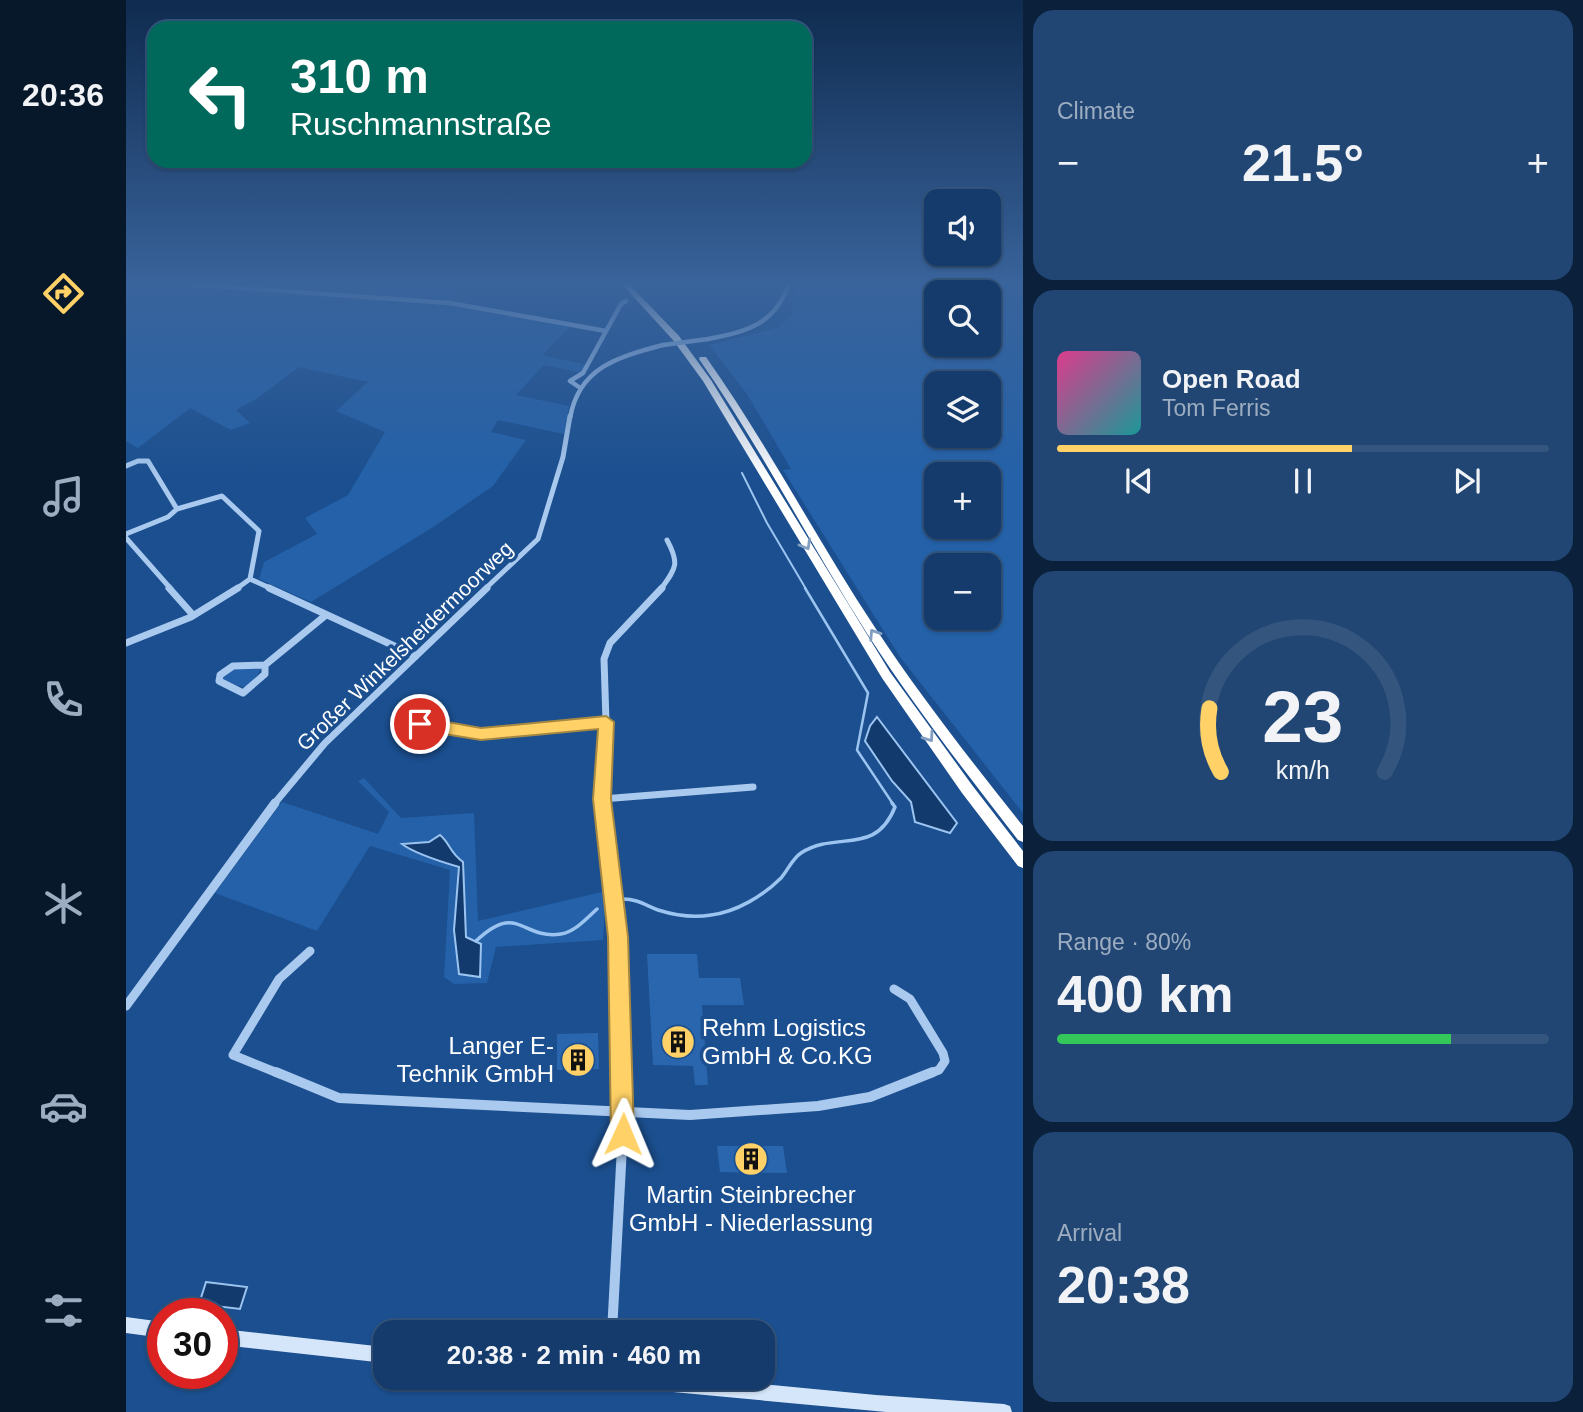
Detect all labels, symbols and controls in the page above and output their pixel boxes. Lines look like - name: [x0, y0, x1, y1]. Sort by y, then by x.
- icon: left: [175, 49, 266, 140]
- text: 310 m: [290, 49, 429, 103]
- text: 20:36: [22, 77, 104, 113]
- text: Climate: [1057, 98, 1135, 124]
- text: Ruschmannstraße: [290, 106, 551, 142]
- text: 21.5°: [1242, 134, 1364, 192]
- text: −: [1057, 142, 1079, 184]
- text: +: [1527, 142, 1549, 184]
- map controls: [924, 189, 1001, 630]
- button: sound: [924, 189, 1001, 266]
- icon: directions: [39, 269, 88, 318]
- button: search: [924, 280, 1001, 357]
- text: Open Road: [1162, 364, 1301, 394]
- button: layers: [924, 371, 1001, 448]
- text: Tom Ferris: [1162, 395, 1271, 421]
- button: +: [924, 462, 1001, 539]
- icon: previous: [1120, 462, 1158, 500]
- icon: pause: [1284, 462, 1322, 500]
- icon: next: [1448, 462, 1486, 500]
- icon: music: [39, 472, 88, 521]
- street label: Großer Winkelsheidermoorweg: [292, 536, 517, 755]
- one-way arrow: [798, 538, 811, 550]
- button: −: [924, 553, 1001, 630]
- one-way arrow: [870, 629, 883, 642]
- icon: phone: [39, 675, 88, 724]
- text: 23: [1263, 676, 1343, 757]
- pin: [390, 694, 450, 754]
- icon: arrive: [401, 705, 439, 743]
- one-way arrow: [920, 729, 933, 742]
- text: km/h: [1276, 756, 1330, 784]
- icon: climate: [39, 879, 88, 928]
- text: Range · 80%: [1057, 929, 1191, 955]
- text: 400 km: [1057, 965, 1233, 1023]
- place label: Rehm Logistics GmbH & Co.KG: [702, 1014, 873, 1069]
- building icon: Rehm Logistics GmbH & Co.KG: [659, 1023, 697, 1061]
- place label: Langer E- Technik GmbH: [397, 1032, 554, 1087]
- building icon: Langer E- Technik GmbH: [559, 1041, 597, 1079]
- icon: car: [39, 1082, 88, 1131]
- position arrow: [586, 1097, 660, 1171]
- building icon: Martin Steinbrecher GmbH - Niederlassung: [732, 1140, 770, 1178]
- place label: Martin Steinbrecher GmbH - Niederlassung: [629, 1181, 873, 1236]
- text: Arrival: [1057, 1220, 1122, 1246]
- text: 20:38: [1057, 1256, 1190, 1314]
- icon: filters: [39, 1286, 88, 1335]
- speed limit sign: 30: [147, 1298, 238, 1389]
- text: 20:38 · 2 min · 460 m: [447, 1340, 701, 1370]

